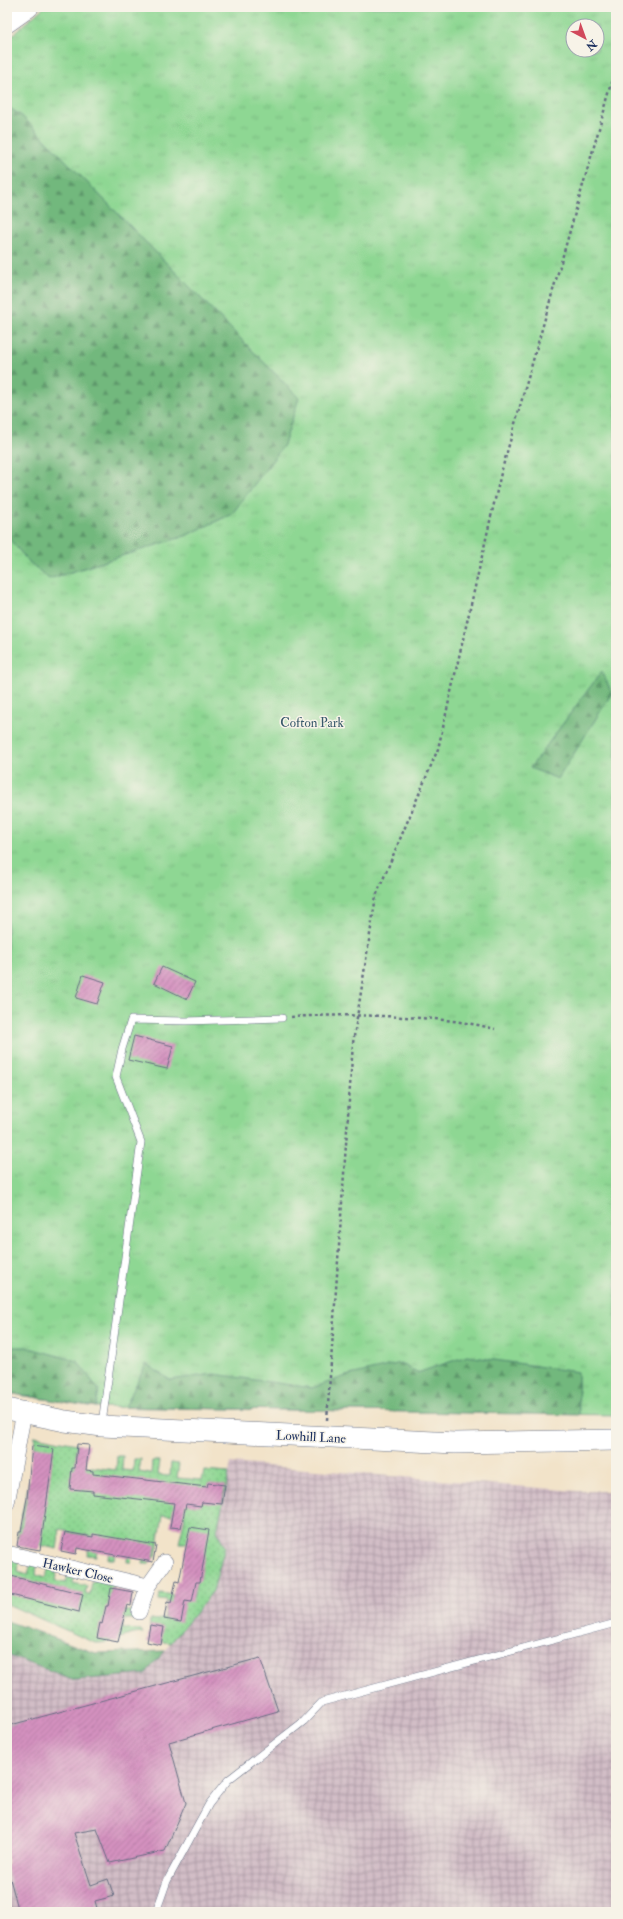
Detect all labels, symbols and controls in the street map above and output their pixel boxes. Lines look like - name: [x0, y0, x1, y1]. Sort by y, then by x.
- north arrow: [565, 18, 605, 58]
- text: N: [582, 36, 600, 54]
- park label: Cofton Park: [280, 715, 345, 731]
- street label: Lowhill Lane: [275, 1427, 347, 1447]
- street label: Hawker Close: [41, 1555, 115, 1587]

